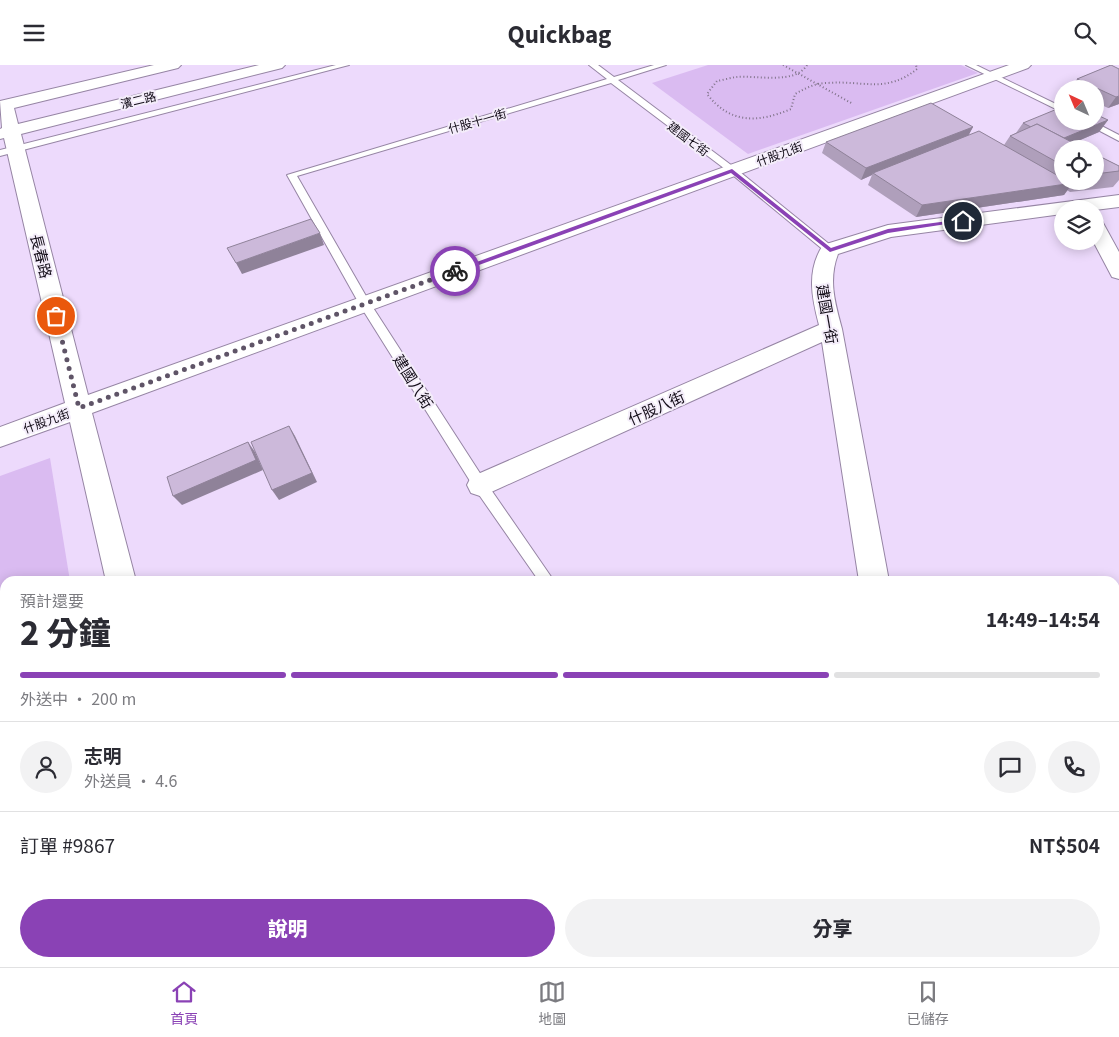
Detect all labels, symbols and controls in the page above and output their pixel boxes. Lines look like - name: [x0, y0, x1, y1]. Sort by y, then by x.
- text: Quickbag: [508, 17, 611, 49]
- icon: menu: [20, 19, 48, 47]
- icon: search: [1071, 19, 1099, 47]
- north arrow: [1054, 80, 1104, 130]
- map controls: [1054, 80, 1104, 250]
- street label: 濱二路: [118, 86, 158, 112]
- street label: 什股十一街: [446, 104, 508, 136]
- street label: 建國七街: [665, 117, 713, 159]
- street label: 什股九街: [754, 137, 804, 169]
- button: locate: [1054, 140, 1104, 190]
- pin: [942, 200, 984, 242]
- button: layers: [1054, 200, 1104, 250]
- icon: home: [949, 207, 977, 235]
- street label: 長春路: [26, 232, 58, 280]
- courier: [430, 246, 480, 296]
- icon: bike: [441, 257, 469, 285]
- street label: 建國一街: [812, 283, 844, 345]
- pin: [35, 295, 77, 337]
- icon: bag: [42, 302, 70, 330]
- street label: 建國八街: [389, 350, 439, 412]
- street label: 什股八街: [624, 385, 688, 429]
- street label: 什股九街: [21, 404, 71, 436]
- text: 預計還要: [20, 588, 84, 612]
- text: 14:49–14:54: [986, 605, 1100, 632]
- text: 2 分鐘: [20, 608, 110, 654]
- text: 外送中 · 200 m: [20, 686, 136, 710]
- button: person: [20, 741, 72, 793]
- text: 志明: [84, 741, 122, 768]
- button: chat: [984, 741, 1036, 793]
- button: phone: [1048, 741, 1100, 793]
- text: 外送員 · 4.6: [84, 768, 177, 792]
- text: 訂單 #9867: [20, 831, 115, 858]
- text: NT$504: [1029, 831, 1100, 858]
- button: 說明: [20, 899, 555, 957]
- button: 分享: [565, 899, 1100, 957]
- tab: 首頁: [170, 978, 198, 1028]
- tab: 地圖: [538, 978, 566, 1028]
- tab: 已儲存: [907, 978, 949, 1028]

